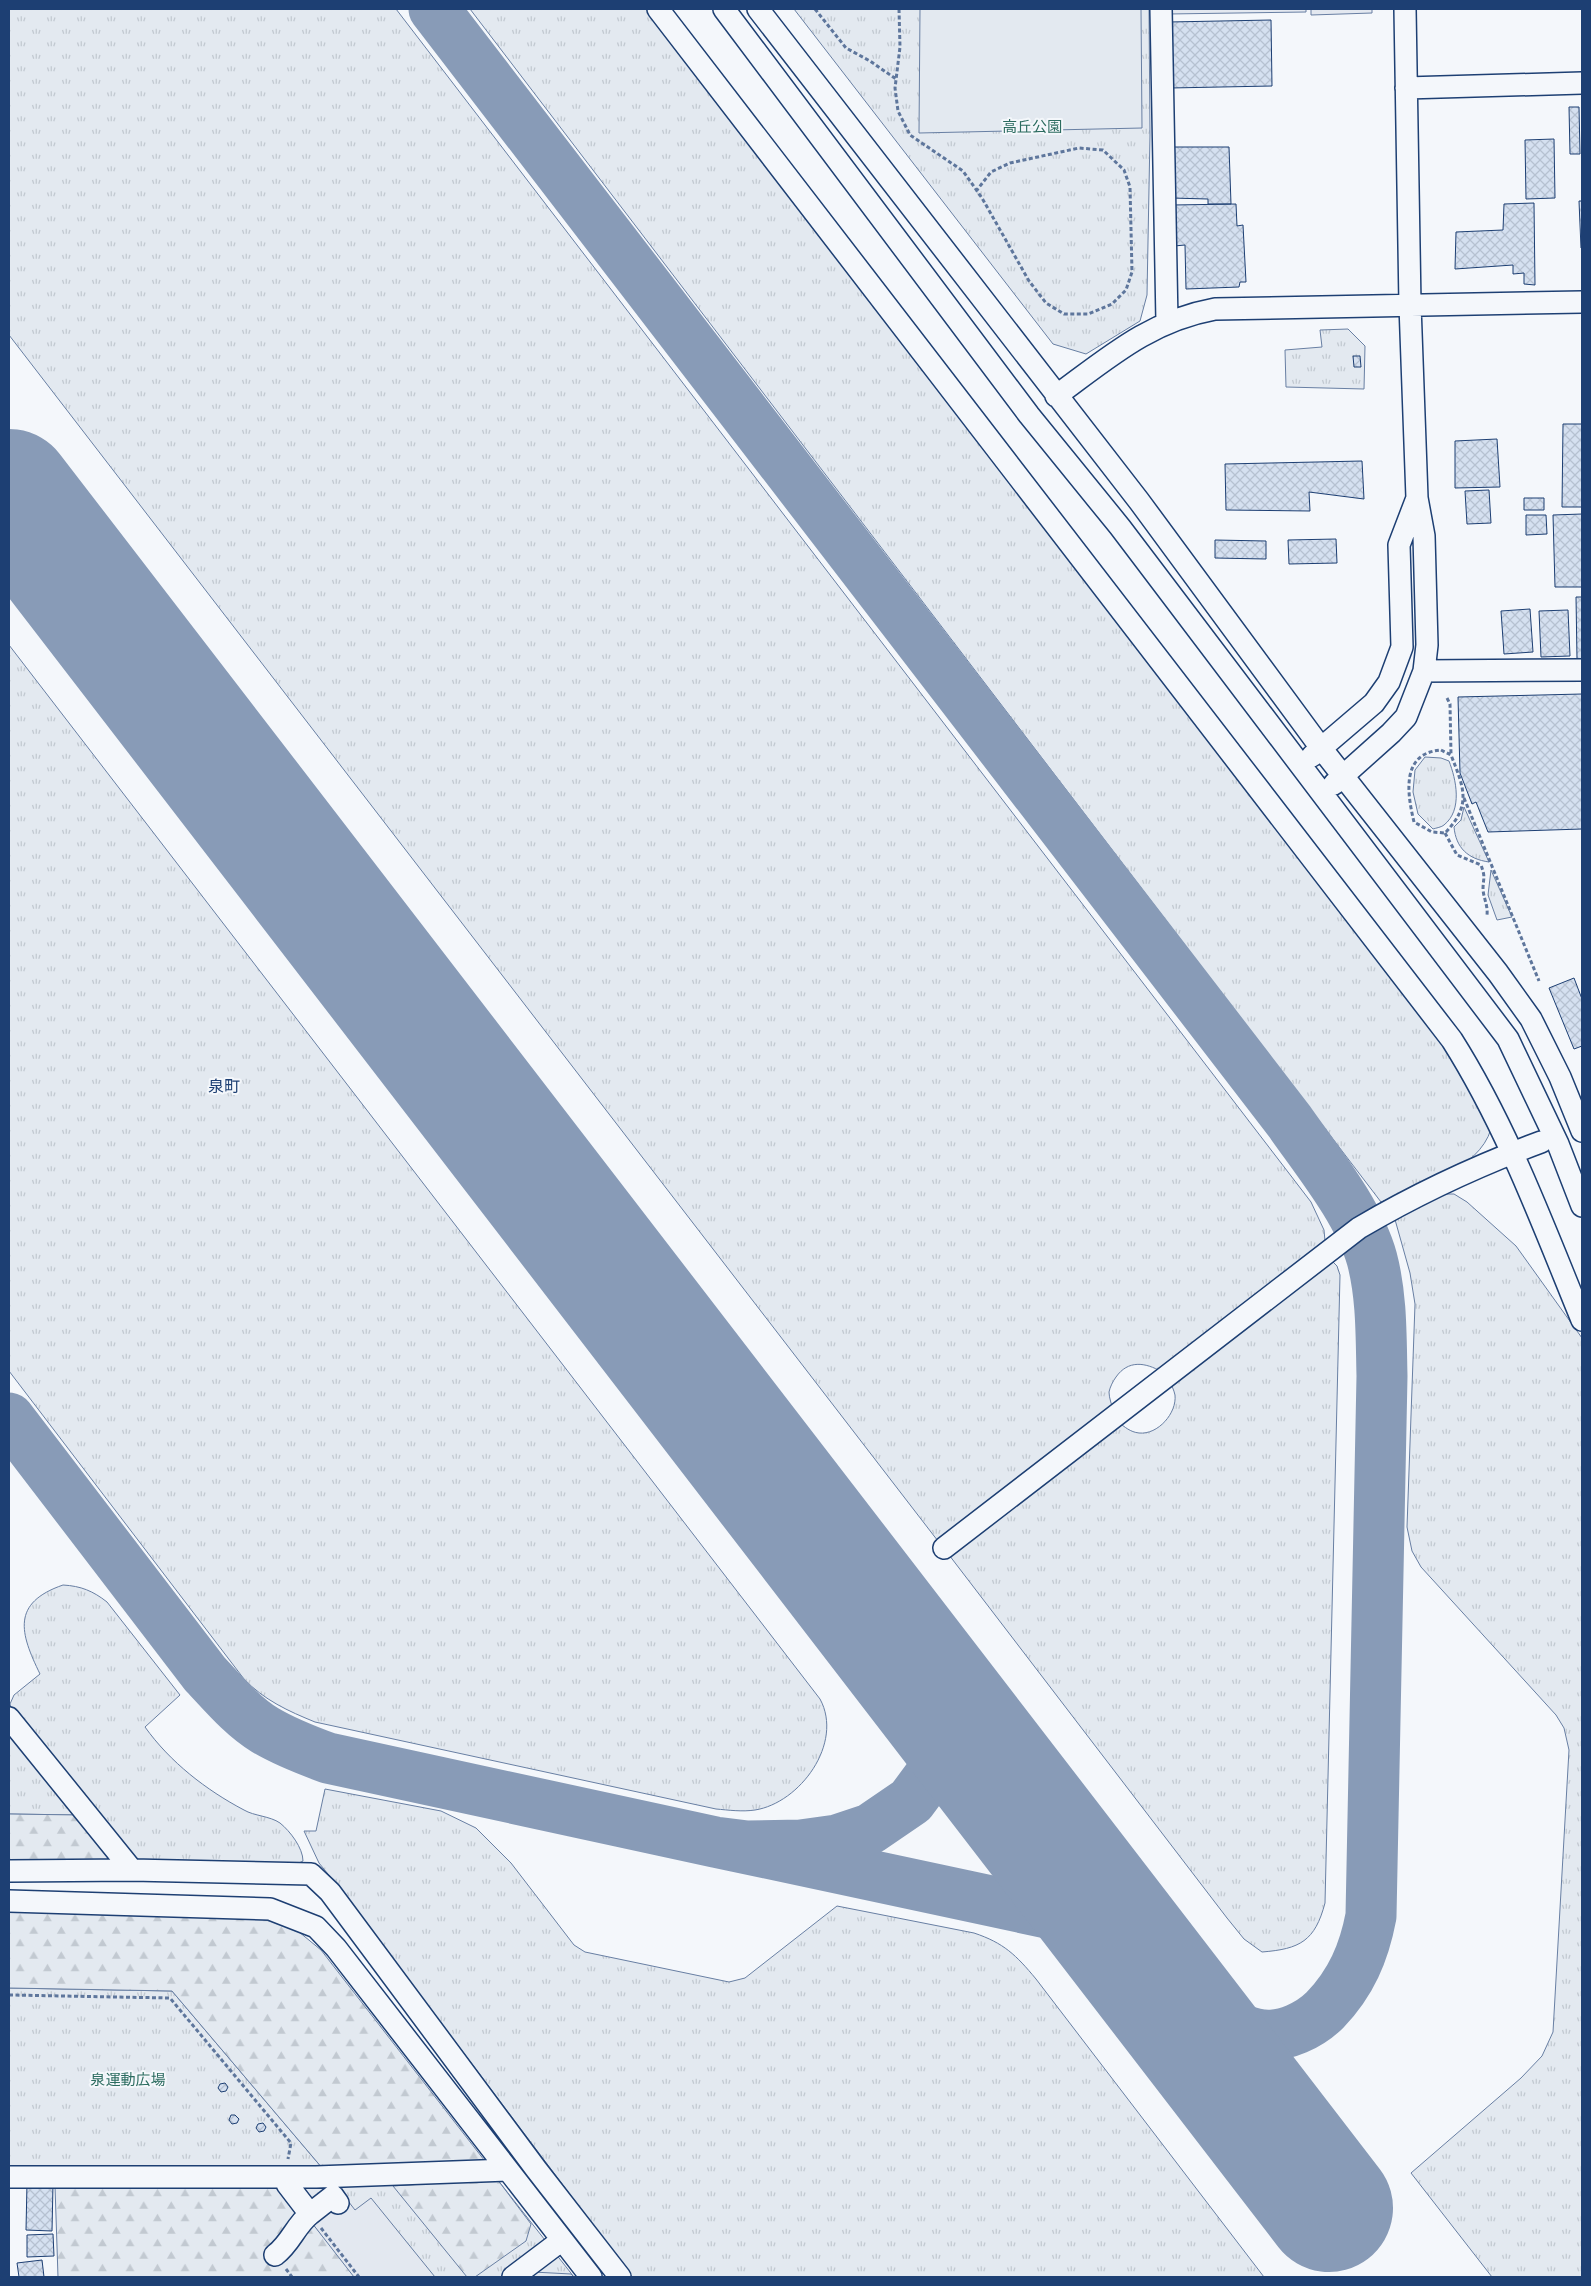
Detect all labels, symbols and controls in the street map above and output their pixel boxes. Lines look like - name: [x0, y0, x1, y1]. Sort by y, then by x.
- park label: 高丘公園: [1002, 119, 1062, 138]
- district label: 泉町: [208, 1078, 240, 1098]
- park label: 泉運動広場: [90, 2072, 166, 2091]

